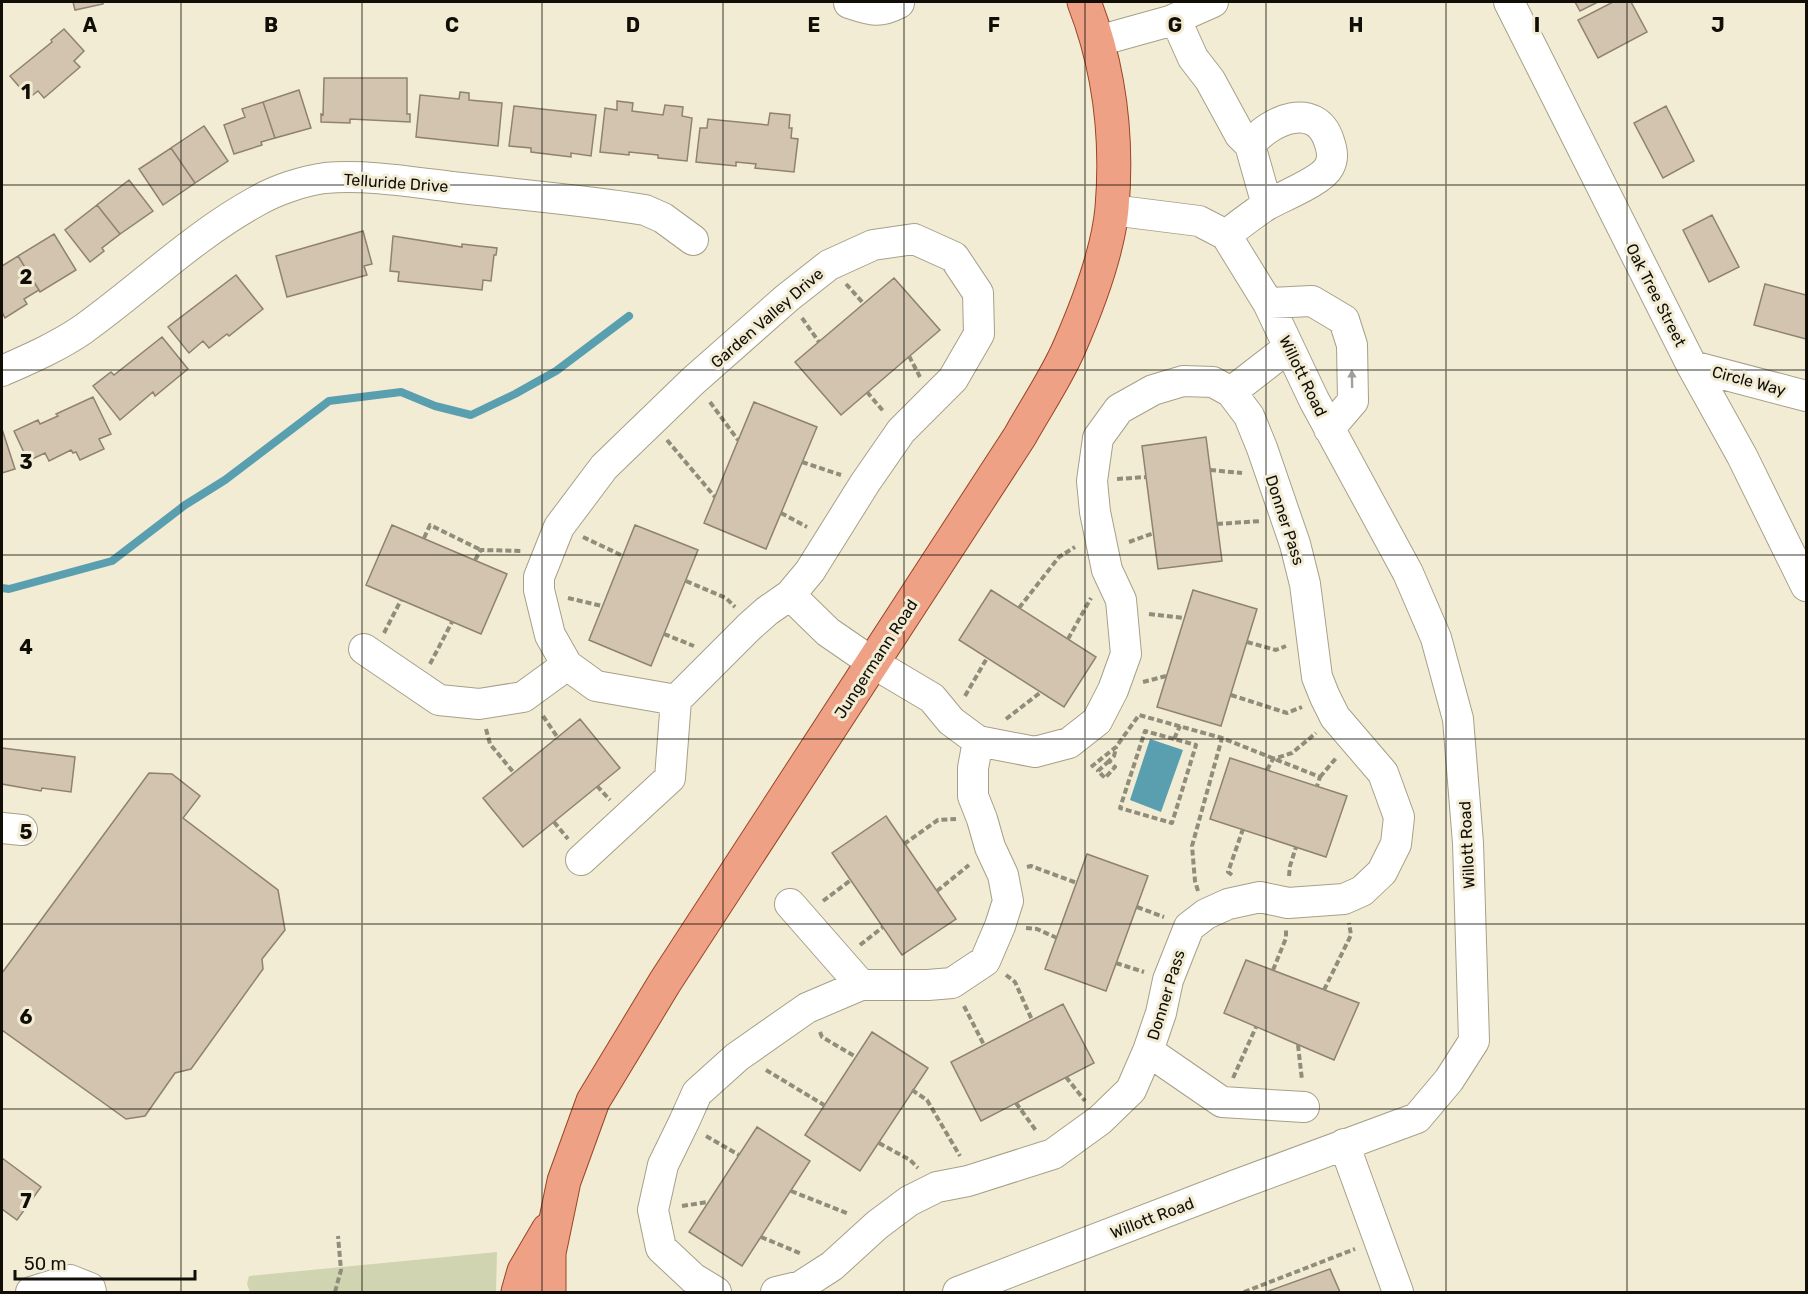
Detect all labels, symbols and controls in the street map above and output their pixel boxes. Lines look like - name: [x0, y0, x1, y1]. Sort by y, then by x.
- text: A: [83, 13, 98, 37]
- text: B: [264, 13, 278, 37]
- text: C: [445, 13, 459, 37]
- text: D: [626, 13, 640, 37]
- text: E: [808, 13, 820, 37]
- text: F: [988, 13, 1000, 37]
- text: G: [1168, 13, 1182, 37]
- text: H: [1349, 13, 1363, 37]
- text: I: [1534, 13, 1540, 37]
- text: J: [1711, 13, 1725, 37]
- text: 1: [21, 80, 31, 104]
- street label: Telluride Drive: [343, 170, 449, 196]
- street label: Oak Tree Street: [1622, 240, 1690, 350]
- street label: Garden Valley Drive: [707, 264, 827, 372]
- text: 2: [20, 265, 33, 289]
- street label: Willott Road: [1275, 332, 1331, 420]
- street label: Circle Way: [1710, 362, 1788, 400]
- one-way arrow: [1347, 369, 1357, 388]
- text: 3: [19, 450, 33, 474]
- street label: Donner Pass: [1262, 473, 1308, 567]
- street label: Jungermann Road: [830, 596, 922, 722]
- text: 4: [19, 635, 33, 659]
- street label: Willott Road: [1455, 801, 1479, 889]
- text: 5: [20, 820, 33, 844]
- street label: Donner Pass: [1143, 948, 1189, 1042]
- text: 6: [19, 1005, 33, 1029]
- text: 7: [20, 1189, 32, 1213]
- street label: Willott Road: [1108, 1193, 1196, 1243]
- scale bar: [15, 1243, 195, 1281]
- text: 50 m: [24, 1253, 67, 1275]

